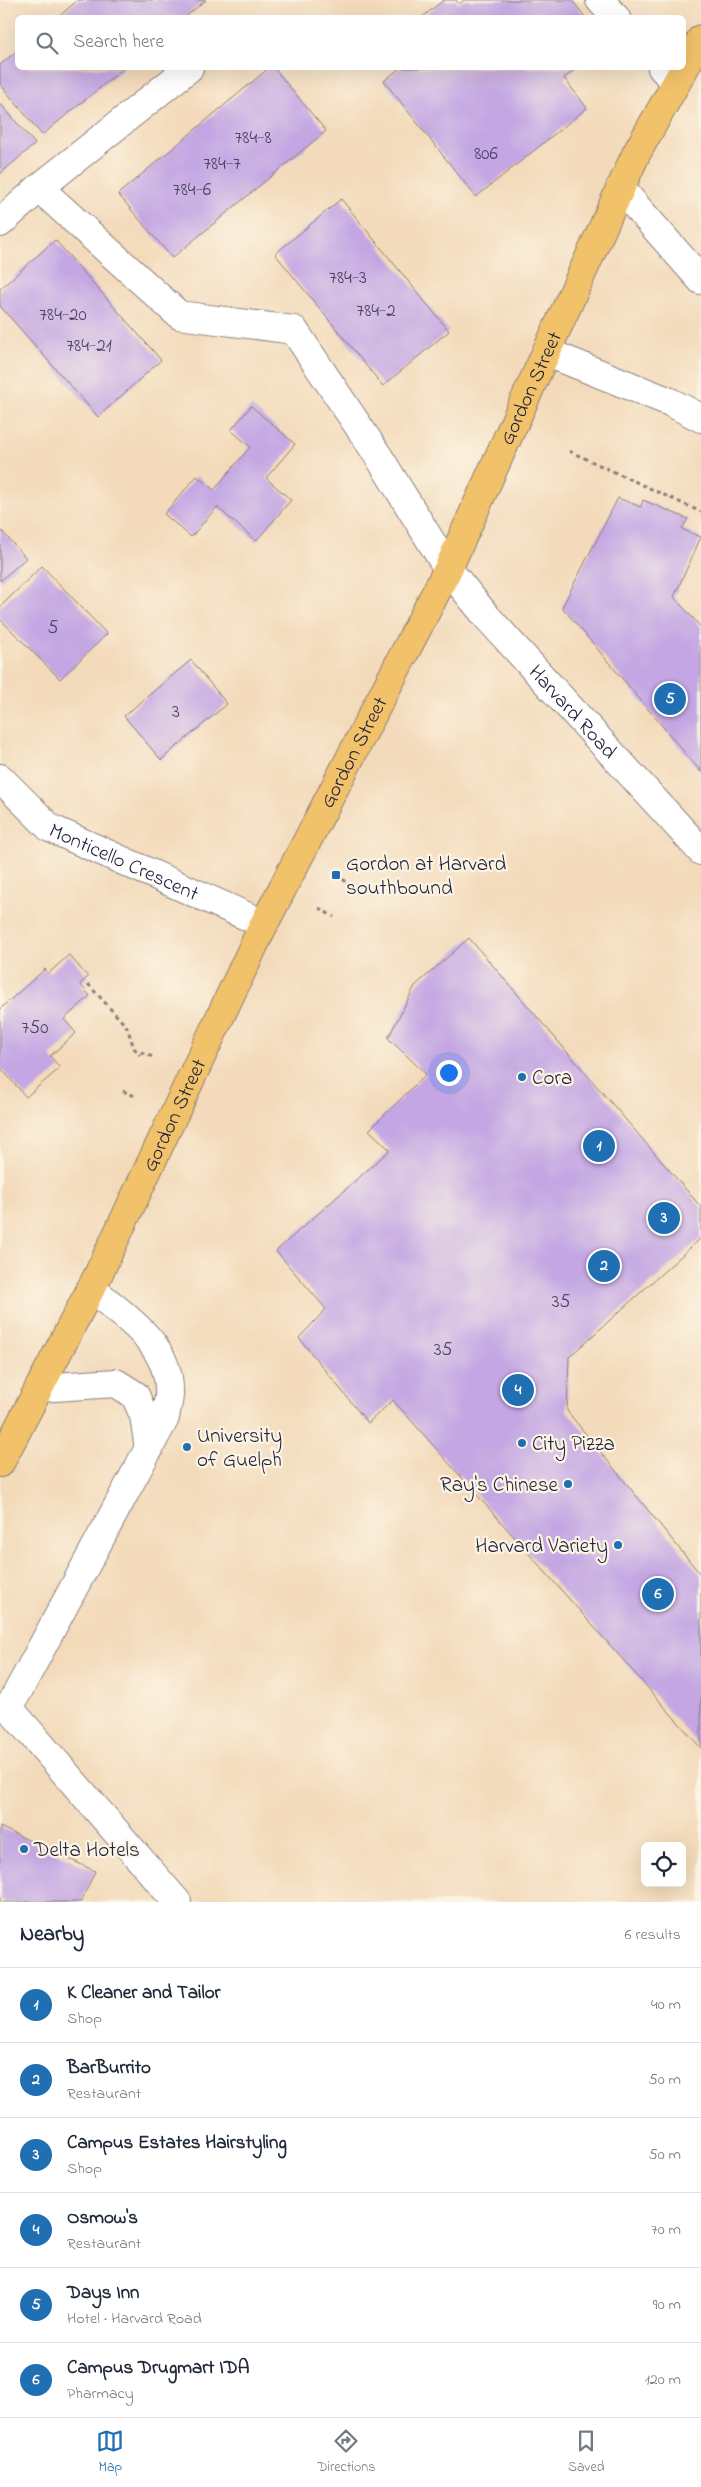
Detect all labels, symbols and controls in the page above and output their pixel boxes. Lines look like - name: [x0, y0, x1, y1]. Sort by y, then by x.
- search box: [15, 15, 686, 70]
- icon: search: [33, 29, 61, 57]
- text: Search here: [73, 29, 164, 56]
- house number: 784-8: [234, 125, 272, 152]
- house number: 806: [474, 141, 498, 168]
- house number: 784-7: [203, 151, 241, 178]
- house number: 784-6: [173, 177, 211, 204]
- house number: 784-3: [329, 265, 367, 292]
- house number: 784-2: [356, 298, 396, 325]
- house number: 784-20: [39, 302, 87, 329]
- street label: Gordon Street: [493, 327, 571, 450]
- house number: 784-21: [66, 333, 112, 360]
- house number: 5: [48, 615, 59, 642]
- street label: Harvard Road: [521, 659, 623, 767]
- pin: 5: [654, 680, 686, 718]
- street label: Gordon Street: [314, 692, 396, 814]
- house number: 3: [172, 699, 180, 726]
- street label: Monticello Crescent: [44, 816, 203, 910]
- place label: Gordon at Harvard southbound: [346, 850, 507, 904]
- marker: Gordon at Harvard southbound: [330, 869, 342, 881]
- house number: 750: [22, 1015, 48, 1042]
- street label: Gordon Street: [136, 1054, 215, 1177]
- your location: [436, 1060, 462, 1086]
- place label: Cora: [532, 1064, 572, 1094]
- marker: Cora: [516, 1071, 528, 1083]
- pin: 1: [583, 1127, 615, 1165]
- pin: 3: [648, 1199, 680, 1237]
- pin: 2: [588, 1247, 620, 1285]
- house number: 35: [552, 1289, 570, 1316]
- house number: 35: [434, 1337, 452, 1364]
- pin: 4: [502, 1371, 534, 1409]
- place label: University of Guelph: [197, 1422, 282, 1476]
- place label: City Pizza: [532, 1430, 615, 1462]
- marker: City Pizza: [516, 1437, 528, 1449]
- marker: University of Guelph: [181, 1441, 193, 1453]
- place label: Ray's Chinese: [440, 1471, 559, 1503]
- marker: Ray's Chinese: [562, 1478, 574, 1490]
- place label: Harvard Variety: [475, 1532, 608, 1564]
- marker: Harvard Variety: [612, 1539, 624, 1551]
- pin: 6: [642, 1575, 674, 1613]
- place label: Delta Hotels: [33, 1836, 140, 1866]
- map controls: [641, 1842, 686, 1887]
- button: locate: [641, 1842, 686, 1887]
- marker: Delta Hotels: [18, 1843, 30, 1855]
- text: Nearby: [20, 1920, 84, 1950]
- text: 6 results: [624, 1923, 681, 1947]
- text: K Cleaner and Tailor: [67, 1980, 220, 2007]
- text: 1: [33, 1993, 39, 2017]
- text: 40 m: [651, 1993, 681, 2017]
- text: Shop: [67, 2007, 102, 2031]
- text: BarBurrito: [67, 2055, 151, 2082]
- text: 2: [32, 2068, 40, 2092]
- text: 50 m: [649, 2068, 681, 2092]
- text: Restaurant: [67, 2082, 141, 2106]
- text: Campus Estates Hairstyling: [67, 2130, 287, 2157]
- text: 3: [33, 2143, 39, 2167]
- text: 50 m: [649, 2143, 681, 2167]
- text: Shop: [67, 2157, 102, 2181]
- text: Osmow's: [67, 2205, 138, 2232]
- text: 4: [33, 2218, 39, 2242]
- text: 70 m: [651, 2218, 681, 2242]
- text: Restaurant: [67, 2232, 141, 2256]
- text: Days Inn: [67, 2280, 139, 2307]
- text: 5: [31, 2293, 41, 2317]
- text: 90 m: [653, 2293, 681, 2317]
- text: Hotel · Harvard Road: [67, 2307, 202, 2331]
- text: Campus Drugmart IDA: [67, 2355, 249, 2382]
- text: 6: [32, 2368, 40, 2392]
- text: 120 m: [645, 2368, 681, 2392]
- text: Pharmacy: [67, 2382, 134, 2406]
- tab: Map: [96, 2427, 124, 2478]
- tab: Directions: [317, 2427, 375, 2478]
- tab: Saved: [568, 2427, 605, 2478]

